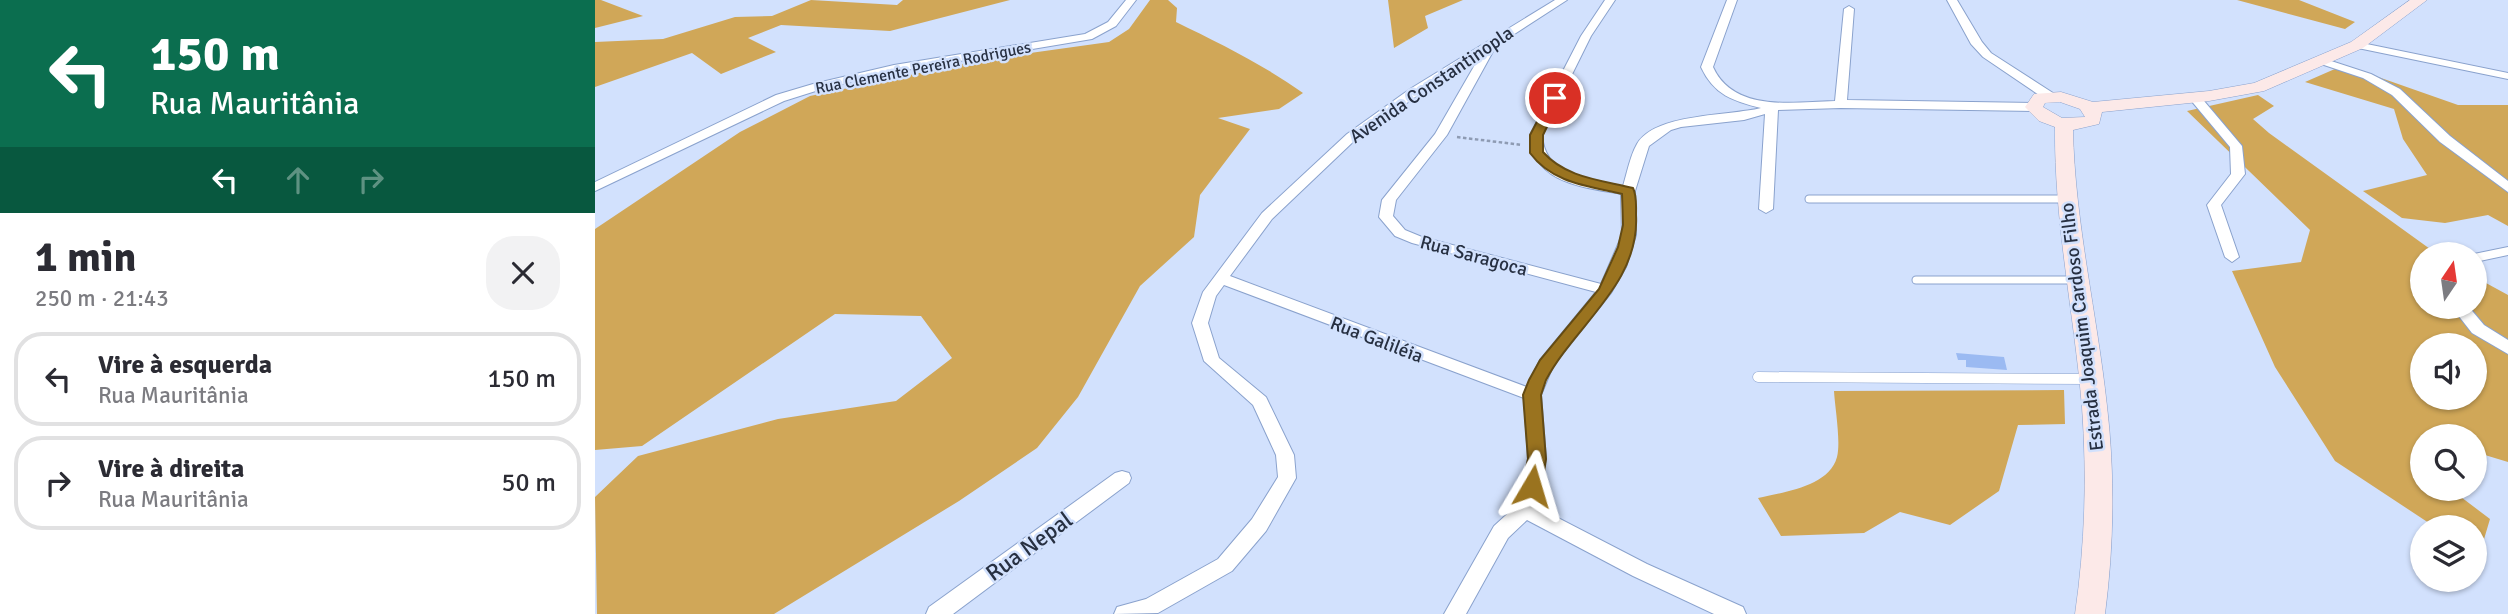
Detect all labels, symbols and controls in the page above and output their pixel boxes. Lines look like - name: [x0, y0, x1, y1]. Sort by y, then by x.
- street label: Avenida Constantinopla: [1345, 21, 1518, 149]
- text: 150 m: [150, 24, 280, 84]
- icon: left: [35, 28, 126, 119]
- street label: Rua Clemente Pereira Rodrigues: [814, 37, 1033, 99]
- pin: [1525, 68, 1585, 128]
- icon: arrive: [1536, 79, 1574, 117]
- text: Rua Mauritânia: [150, 84, 359, 123]
- icon: left: [206, 161, 244, 199]
- icon: ahead: [279, 161, 317, 199]
- icon: right: [352, 161, 390, 199]
- street label: Estrada Joaquim Cardoso Filho: [2055, 201, 2109, 452]
- street label: Rua Saragoca: [1417, 230, 1530, 282]
- text: 1 min: [35, 232, 136, 283]
- button: close: [486, 236, 560, 310]
- north arrow: [2410, 242, 2487, 318]
- map controls: [2410, 242, 2487, 592]
- text: 250 m · 21:43: [35, 284, 169, 313]
- street label: Rua Galiléia: [1327, 311, 1426, 369]
- button: sound: [2410, 333, 2487, 410]
- text: Vire à esquerda: [98, 349, 272, 381]
- icon: left: [39, 360, 77, 398]
- text: 150 m: [487, 363, 556, 395]
- text: Rua Mauritânia: [98, 381, 249, 410]
- button: search: [2410, 424, 2487, 501]
- position arrow: [1495, 449, 1569, 523]
- text: Vire à direita: [98, 453, 244, 485]
- icon: right: [39, 464, 77, 502]
- text: 50 m: [501, 467, 556, 499]
- text: Rua Mauritânia: [98, 485, 249, 514]
- street label: Rua Nepal: [980, 505, 1079, 588]
- button: layers: [2410, 515, 2487, 592]

